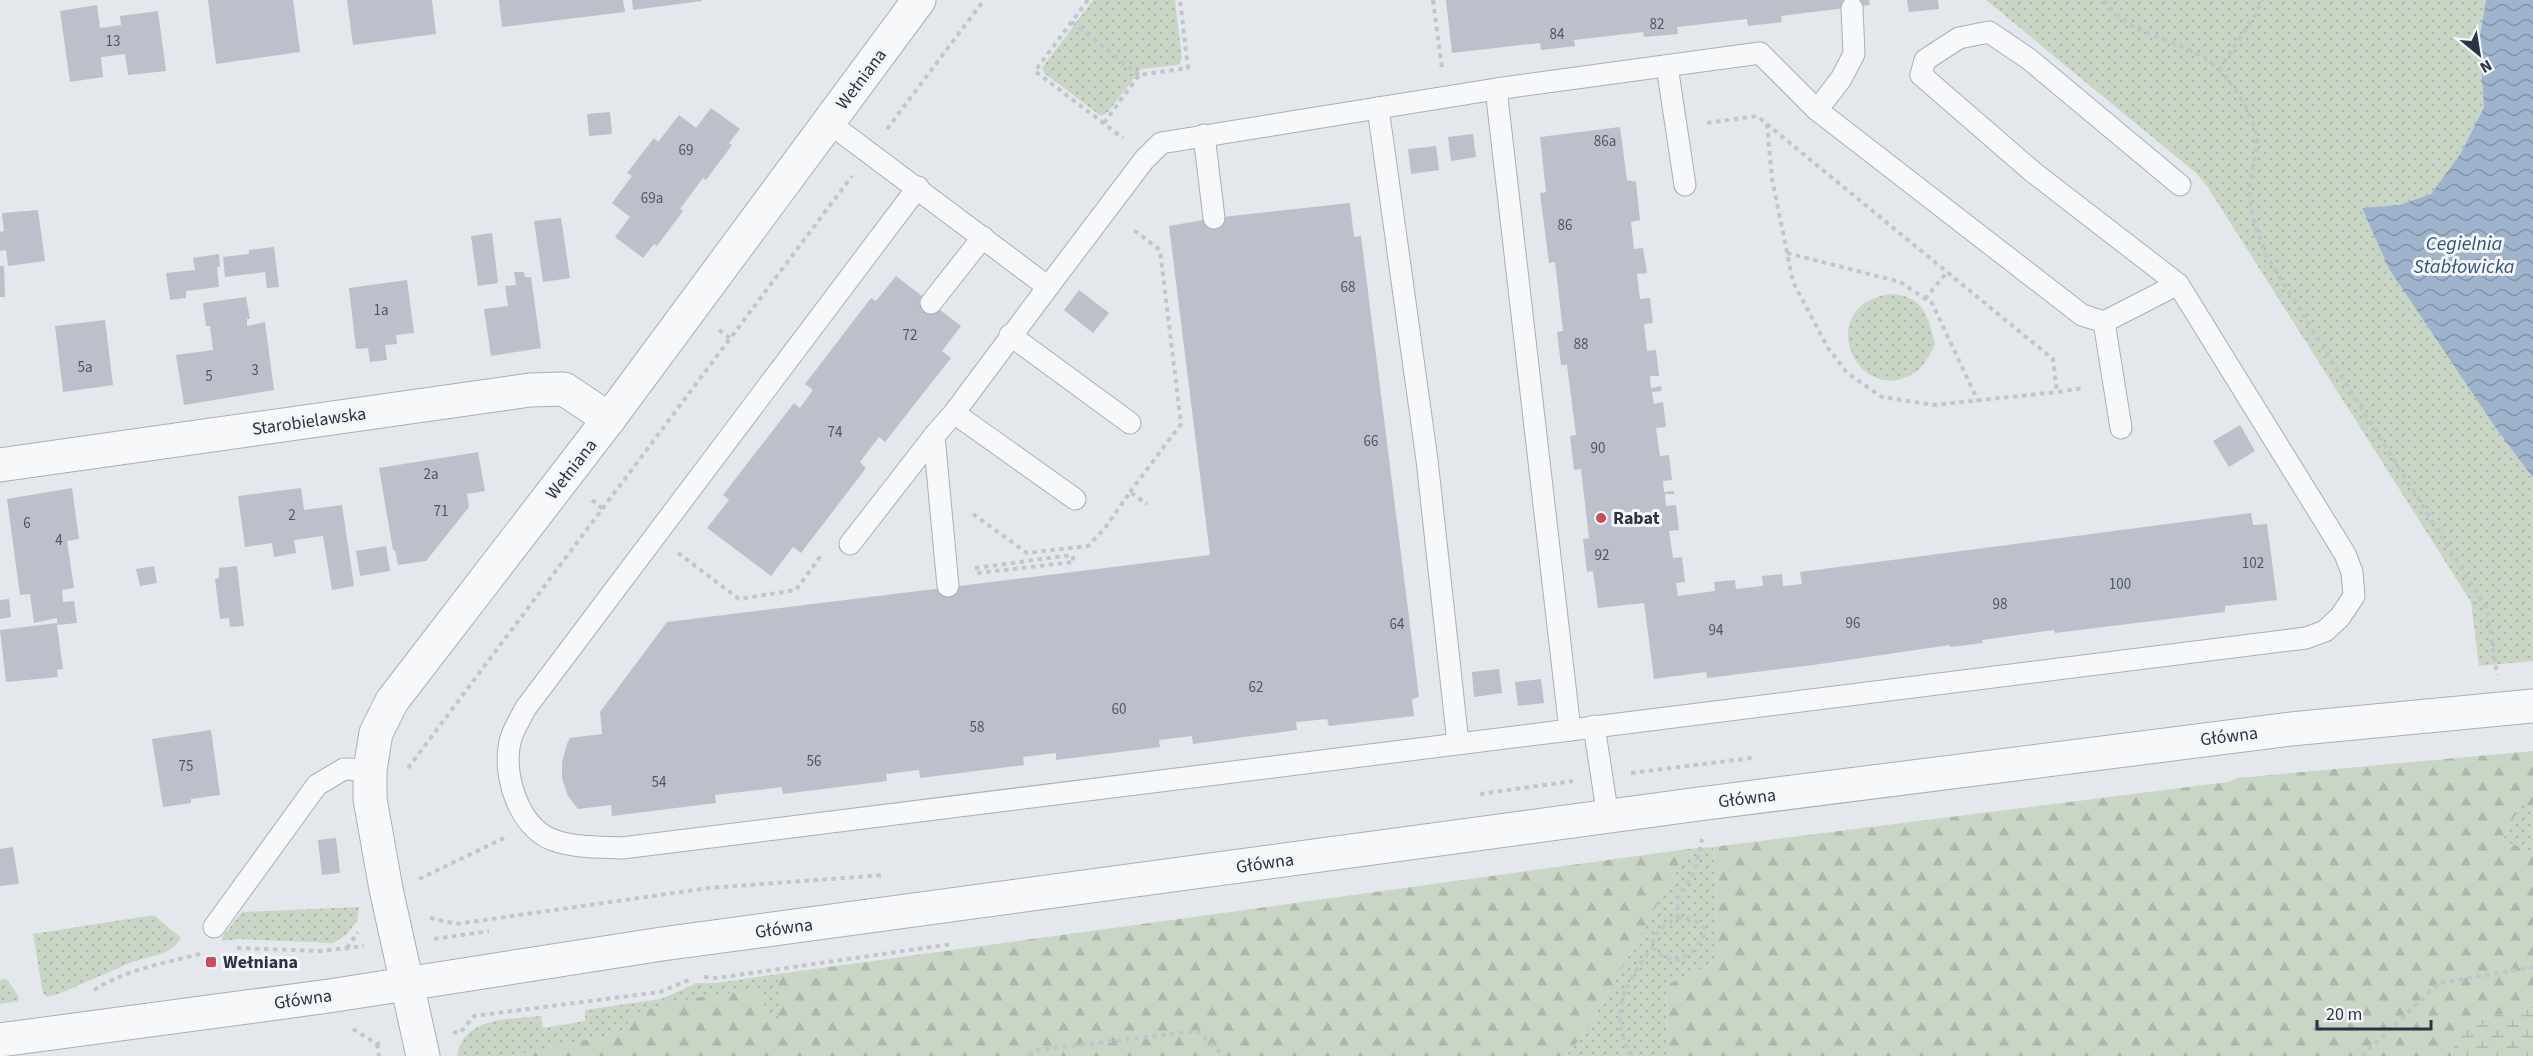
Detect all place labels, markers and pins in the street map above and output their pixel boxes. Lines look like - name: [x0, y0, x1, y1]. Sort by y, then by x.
- place label: Rabat: [1613, 506, 1660, 531]
- marker: Rabat: [1594, 511, 1608, 525]
- place label: Wełniana: [223, 950, 298, 975]
- marker: Wełniana: [204, 955, 218, 969]

